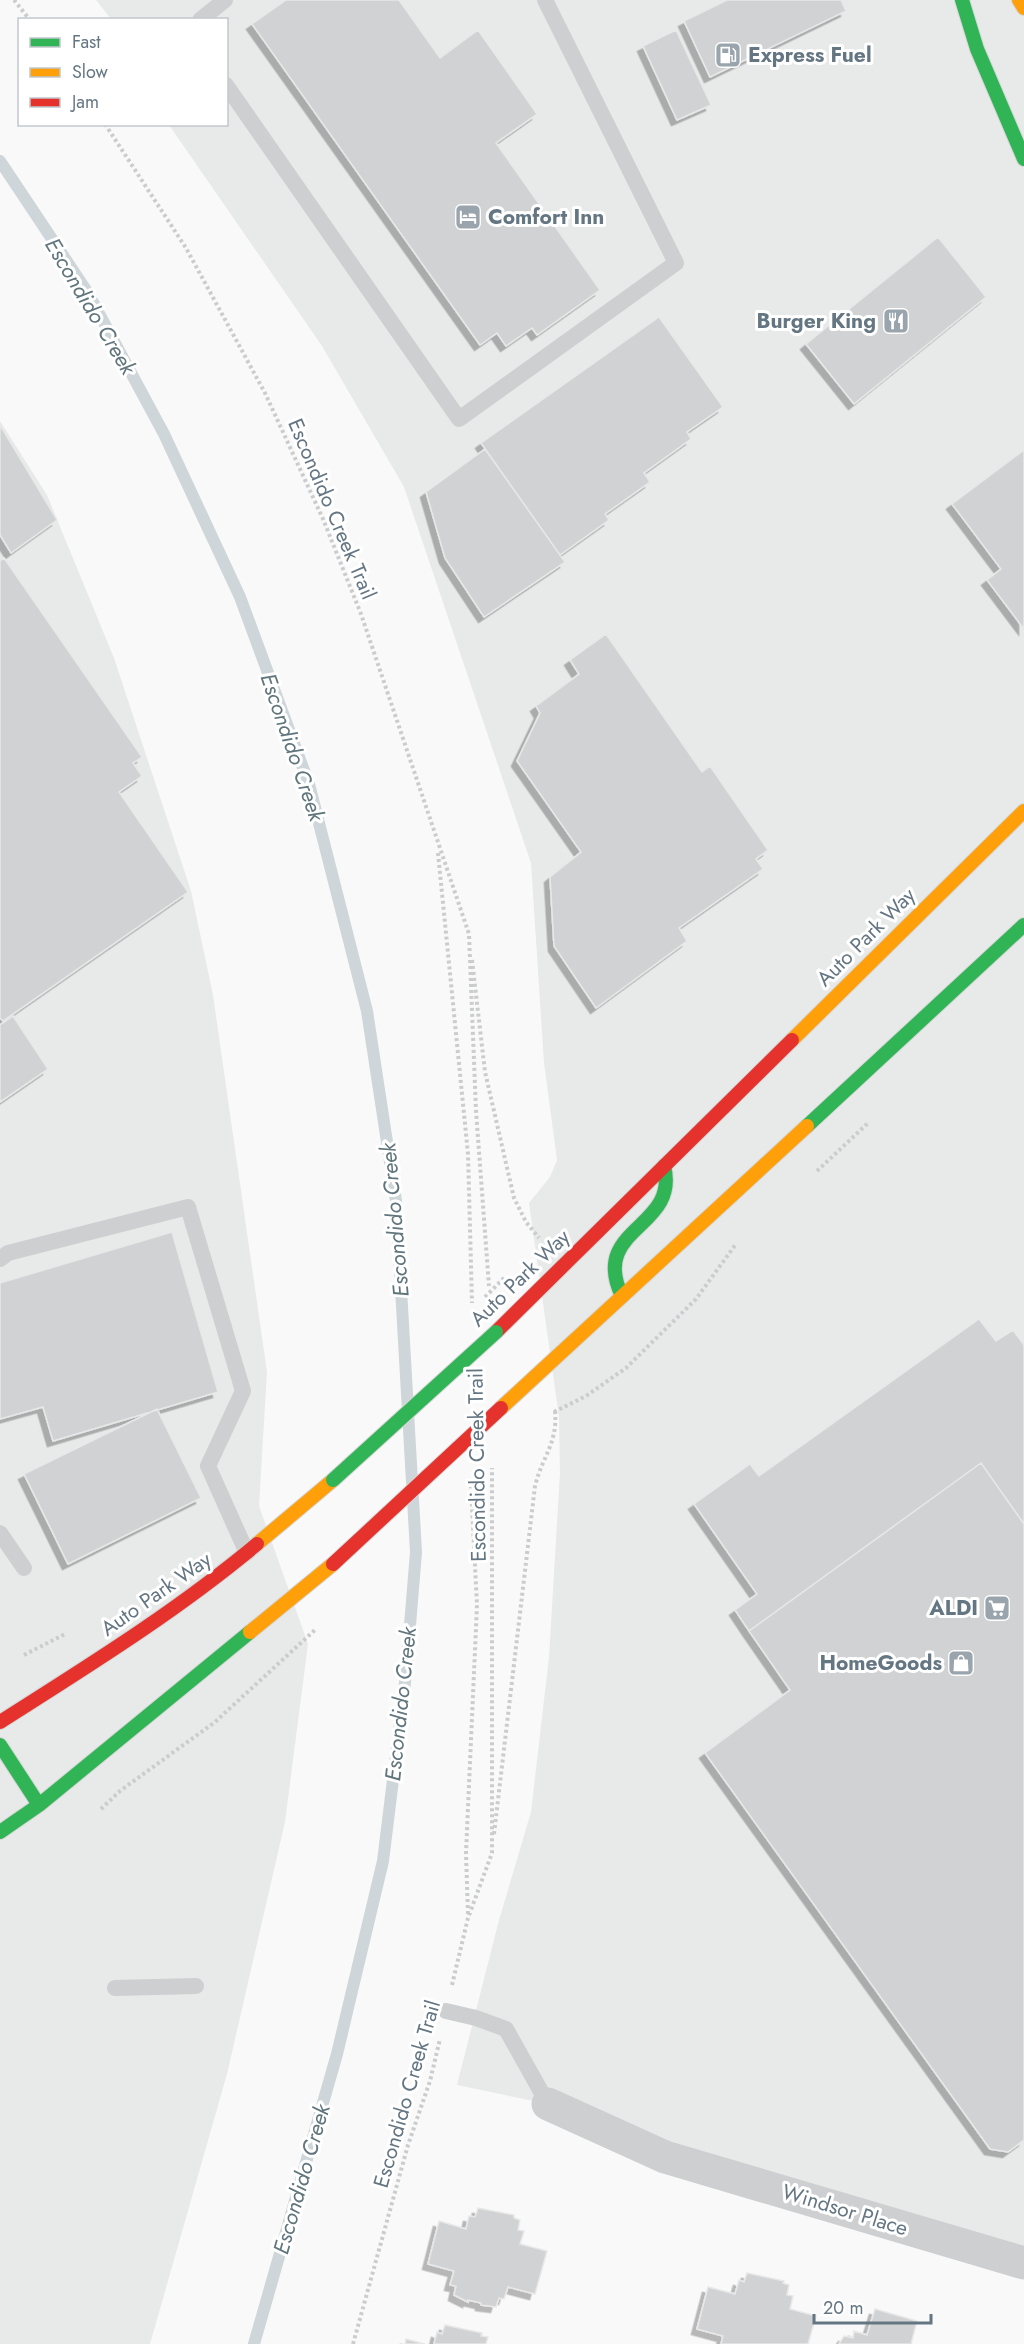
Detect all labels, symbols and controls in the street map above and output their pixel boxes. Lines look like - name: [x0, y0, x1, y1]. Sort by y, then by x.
- legend: [18, 18, 228, 126]
- text: Fast: [72, 29, 101, 55]
- fuel station icon: Express Fuel: [713, 40, 743, 70]
- place label: Express Fuel: [748, 40, 872, 70]
- text: Slow: [72, 59, 109, 85]
- text: Jam: [70, 89, 99, 115]
- hotel icon: Comfort Inn: [453, 202, 483, 232]
- place label: Comfort Inn: [488, 202, 604, 232]
- water label: Escondido Creek: [37, 231, 145, 382]
- place label: Burger King: [757, 306, 876, 336]
- restaurant icon: Burger King: [881, 306, 911, 336]
- street label: Escondido Creek Trail: [280, 414, 384, 604]
- water label: Escondido Creek: [253, 669, 334, 827]
- street label: Auto Park Way: [810, 880, 923, 993]
- water label: Escondido Creek: [371, 1140, 417, 1298]
- street label: Auto Park Way: [463, 1222, 577, 1334]
- street label: Escondido Creek Trail: [460, 1368, 494, 1562]
- street label: Auto Park Way: [95, 1544, 218, 1643]
- place label: ALDI: [928, 1593, 978, 1623]
- supermarket icon: ALDI: [982, 1593, 1012, 1623]
- water label: Escondido Creek: [376, 1624, 424, 1783]
- place label: HomeGoods: [819, 1648, 942, 1678]
- shop icon: HomeGoods: [946, 1648, 976, 1678]
- street label: Escondido Creek Trail: [366, 1997, 448, 2191]
- water label: Escondido Creek: [264, 2099, 338, 2258]
- street label: Windsor Place: [778, 2177, 912, 2243]
- scale bar: [814, 2287, 931, 2325]
- text: 20 m: [823, 2295, 863, 2321]

